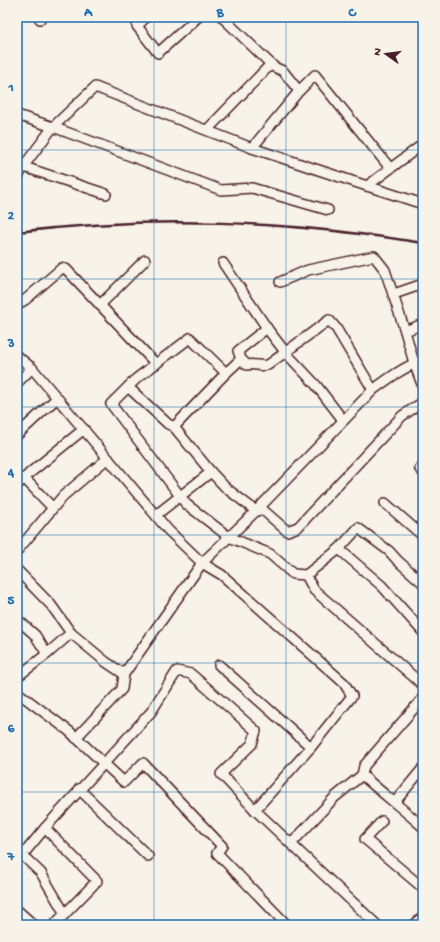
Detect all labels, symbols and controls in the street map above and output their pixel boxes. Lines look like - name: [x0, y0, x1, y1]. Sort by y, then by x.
- text: A: [83, 6, 93, 21]
- text: B: [216, 6, 225, 21]
- text: C: [347, 6, 357, 21]
- north arrow: [366, 34, 406, 74]
- text: N: [372, 47, 385, 57]
- text: 1: [7, 81, 14, 96]
- text: 2: [8, 209, 15, 224]
- text: 3: [7, 337, 15, 352]
- text: 4: [7, 466, 15, 481]
- text: 5: [8, 594, 15, 609]
- text: 6: [8, 722, 15, 737]
- text: 7: [7, 850, 16, 865]

